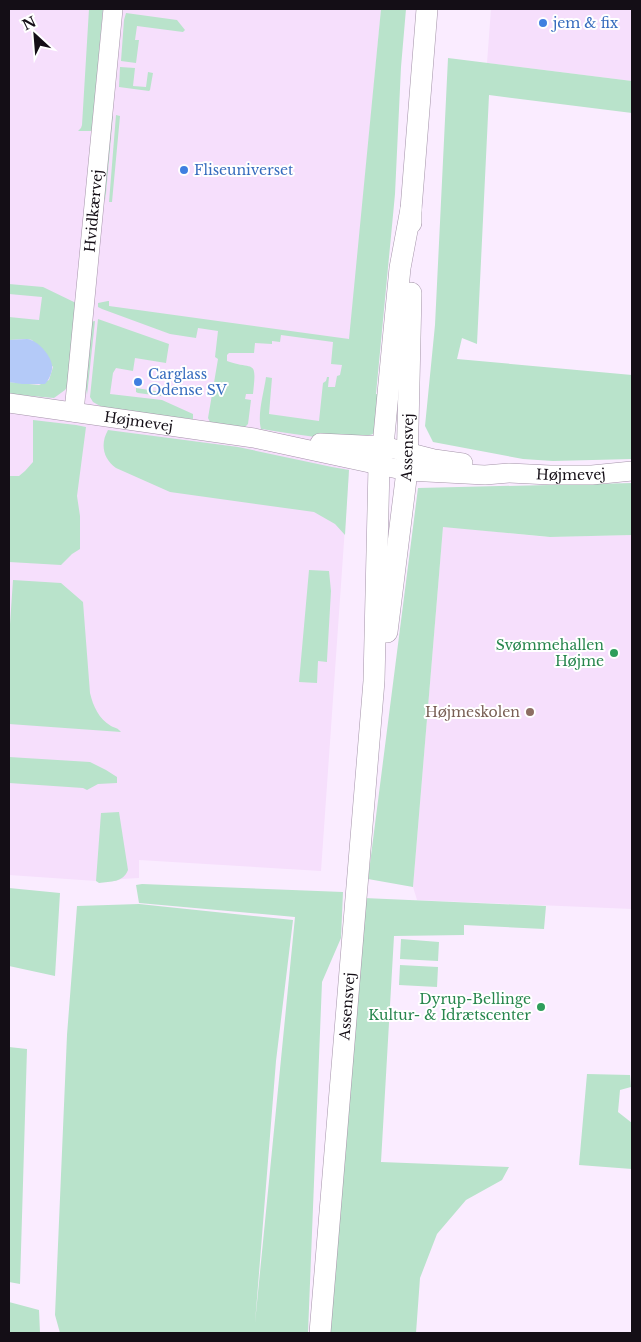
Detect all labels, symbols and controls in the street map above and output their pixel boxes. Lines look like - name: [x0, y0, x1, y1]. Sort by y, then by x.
- north arrow: [10, 10, 60, 60]
- text: N: [19, 12, 39, 34]
- place label: jem & fix: [551, 14, 619, 32]
- marker: jem & fix: [537, 17, 549, 29]
- place label: Fliseuniverset: [194, 161, 294, 179]
- marker: Fliseuniverset: [178, 164, 190, 176]
- street label: Hvidkærvej: [80, 169, 106, 253]
- place label: Carglass Odense SV: [148, 365, 228, 399]
- marker: Carglass Odense SV: [132, 376, 144, 388]
- street label: Højmevej: [103, 408, 174, 435]
- street label: Assensvej: [397, 413, 417, 483]
- street label: Højmevej: [536, 465, 606, 484]
- place label: Svømmehallen Højme: [496, 636, 604, 670]
- marker: Svømmehallen Højme: [608, 647, 620, 659]
- place label: Højmeskolen: [425, 703, 520, 721]
- marker: Højmeskolen: [524, 706, 536, 718]
- street label: Assensvej: [335, 972, 359, 1042]
- place label: Dyrup-Bellinge Kultur- & Idrætscenter: [368, 990, 531, 1024]
- marker: Dyrup-Bellinge Kultur- & Idrætscenter: [535, 1001, 547, 1013]

